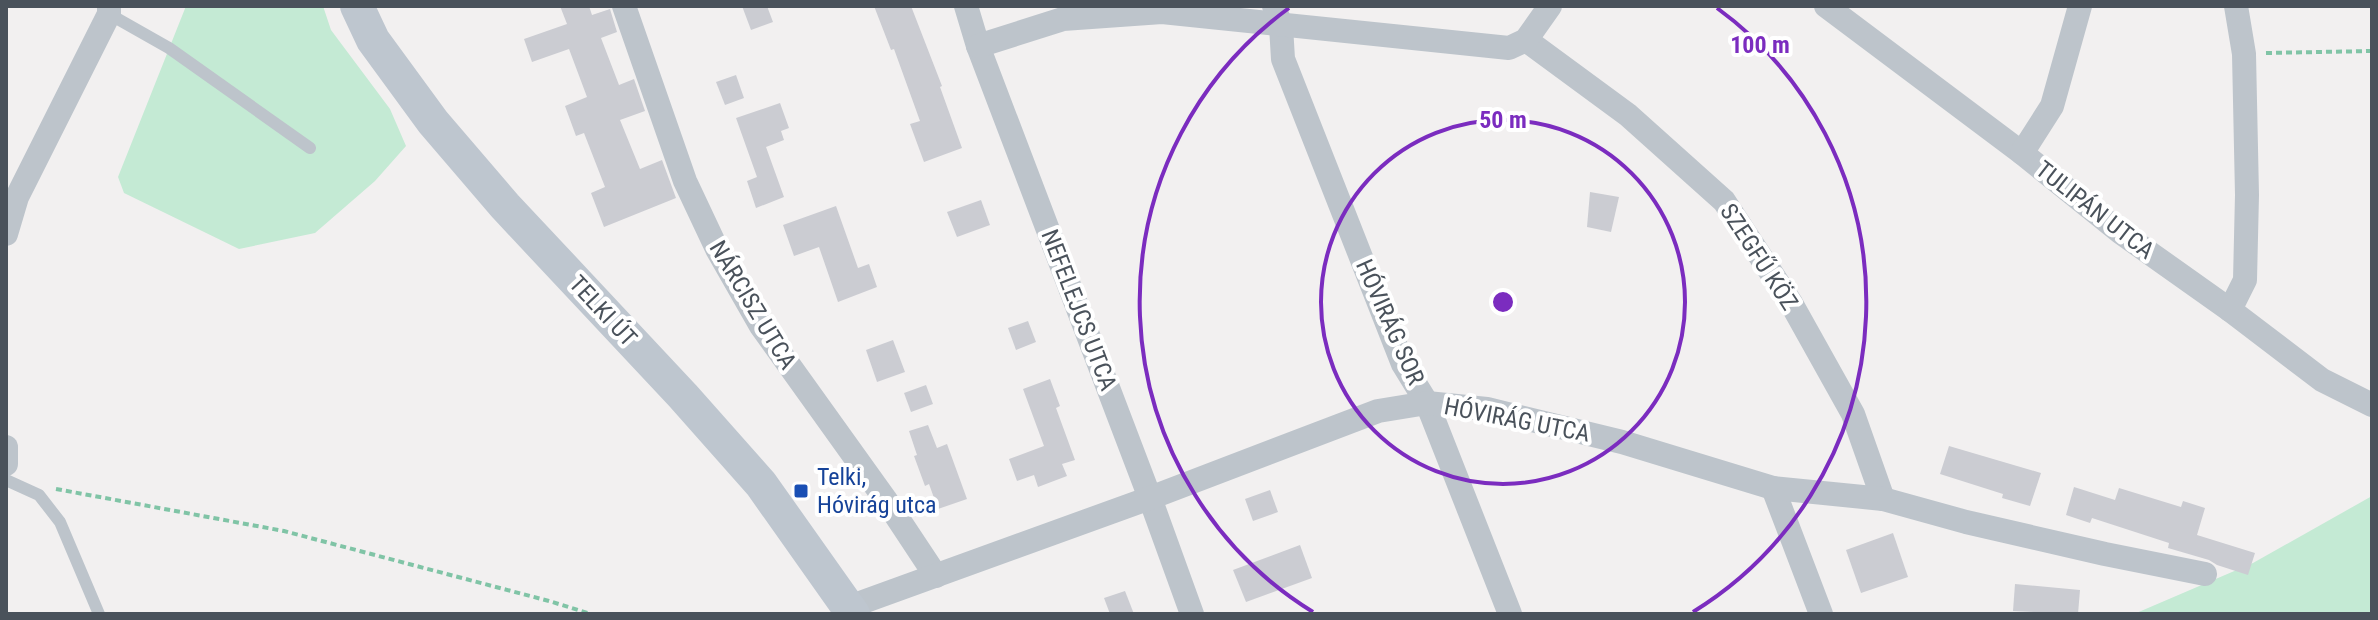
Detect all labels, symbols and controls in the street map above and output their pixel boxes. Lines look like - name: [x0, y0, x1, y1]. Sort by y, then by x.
- text: 100 m: [1730, 31, 1790, 59]
- text: 50 m: [1479, 106, 1527, 134]
- street label: TULIPÁN UTCA: [2030, 155, 2160, 265]
- street label: SZEGFŰ KÖZ: [1714, 199, 1804, 315]
- street label: NEFELEJCS UTCA: [1035, 226, 1123, 394]
- street label: NÁRCISZ UTCA: [704, 236, 802, 374]
- street label: HÓVIRÁG SOR: [1350, 255, 1430, 389]
- street label: TELKI ÚT: [563, 270, 643, 352]
- centre of rings: [1489, 288, 1517, 316]
- street label: HÓVIRÁG UTCA: [1442, 392, 1592, 448]
- place label: Telki, Hóvirág utca: [817, 463, 937, 519]
- marker: Telki, Hóvirág utca: [792, 482, 810, 500]

